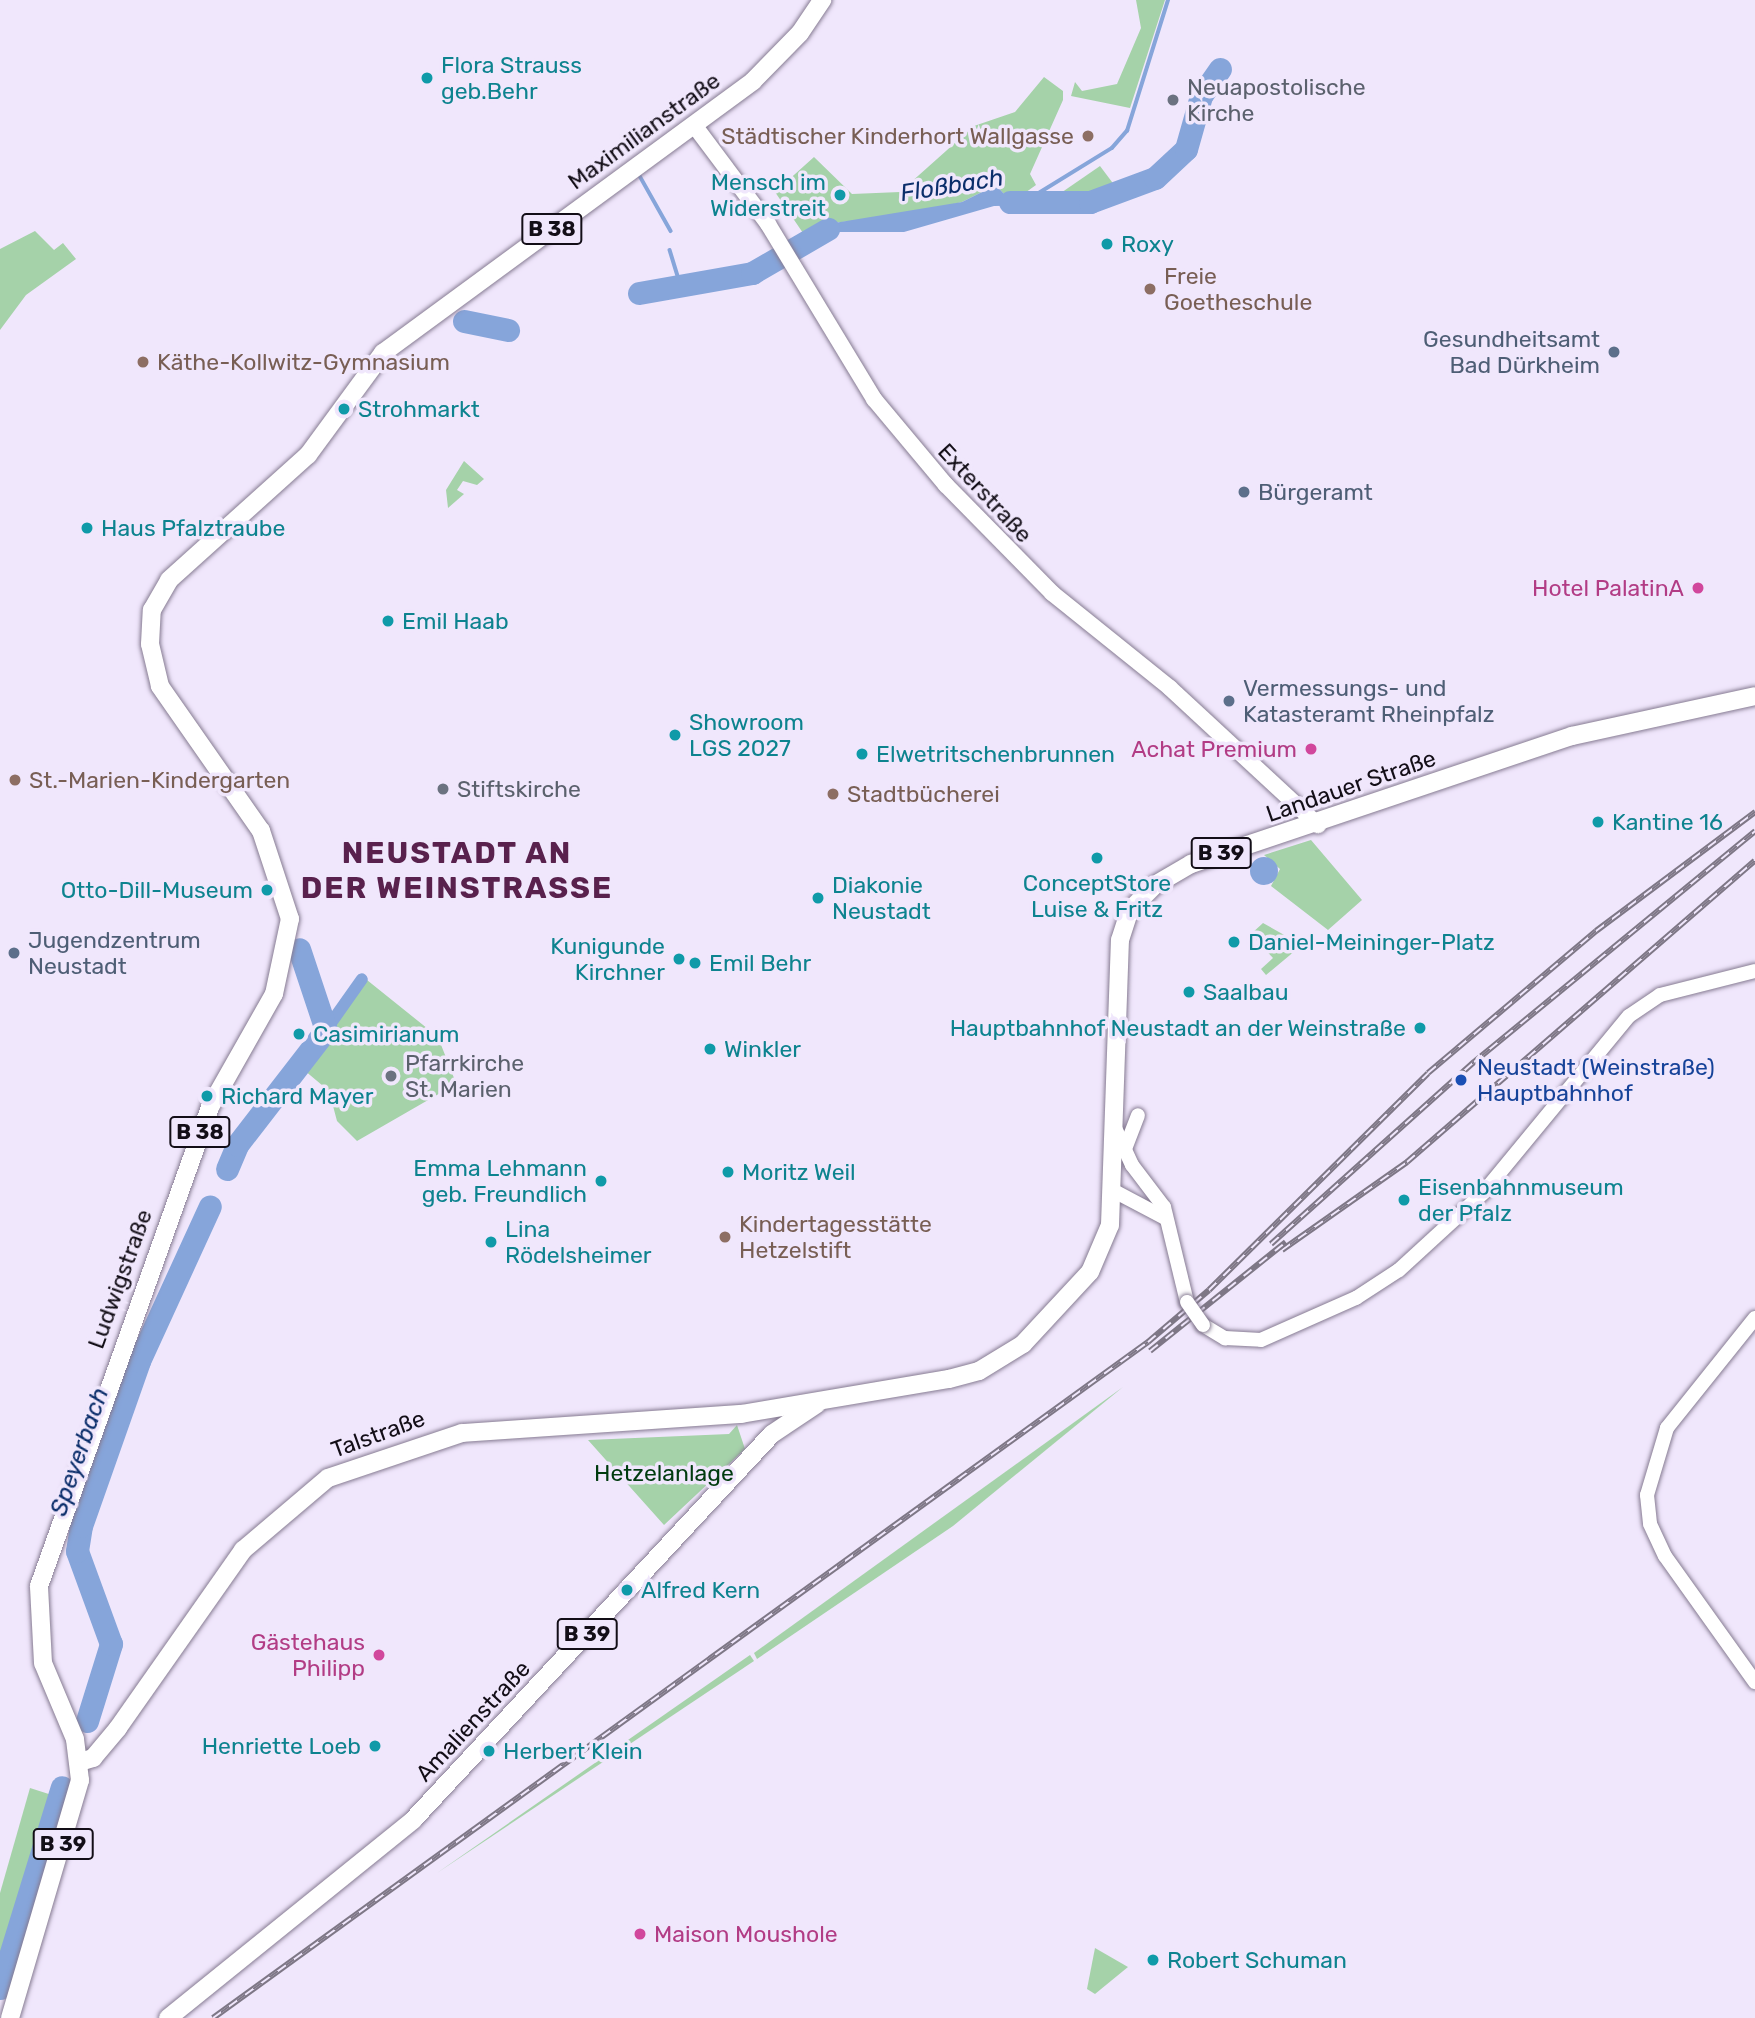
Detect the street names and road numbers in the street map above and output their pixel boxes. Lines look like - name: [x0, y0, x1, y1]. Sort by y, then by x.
- street label: Maximilianstraße: [563, 67, 725, 195]
- road number: B 38: [520, 212, 584, 246]
- street label: Exterstraße: [932, 438, 1038, 548]
- street label: Landauer Straße: [1262, 744, 1440, 828]
- road number: B 39: [1190, 836, 1252, 870]
- road number: B 38: [168, 1114, 232, 1150]
- street label: Ludwigstraße: [82, 1206, 158, 1352]
- street label: Talstraße: [327, 1404, 429, 1464]
- road number: B 39: [556, 1616, 618, 1652]
- street label: Amalienstraße: [410, 1655, 536, 1787]
- road number: B 39: [32, 1826, 94, 1862]

